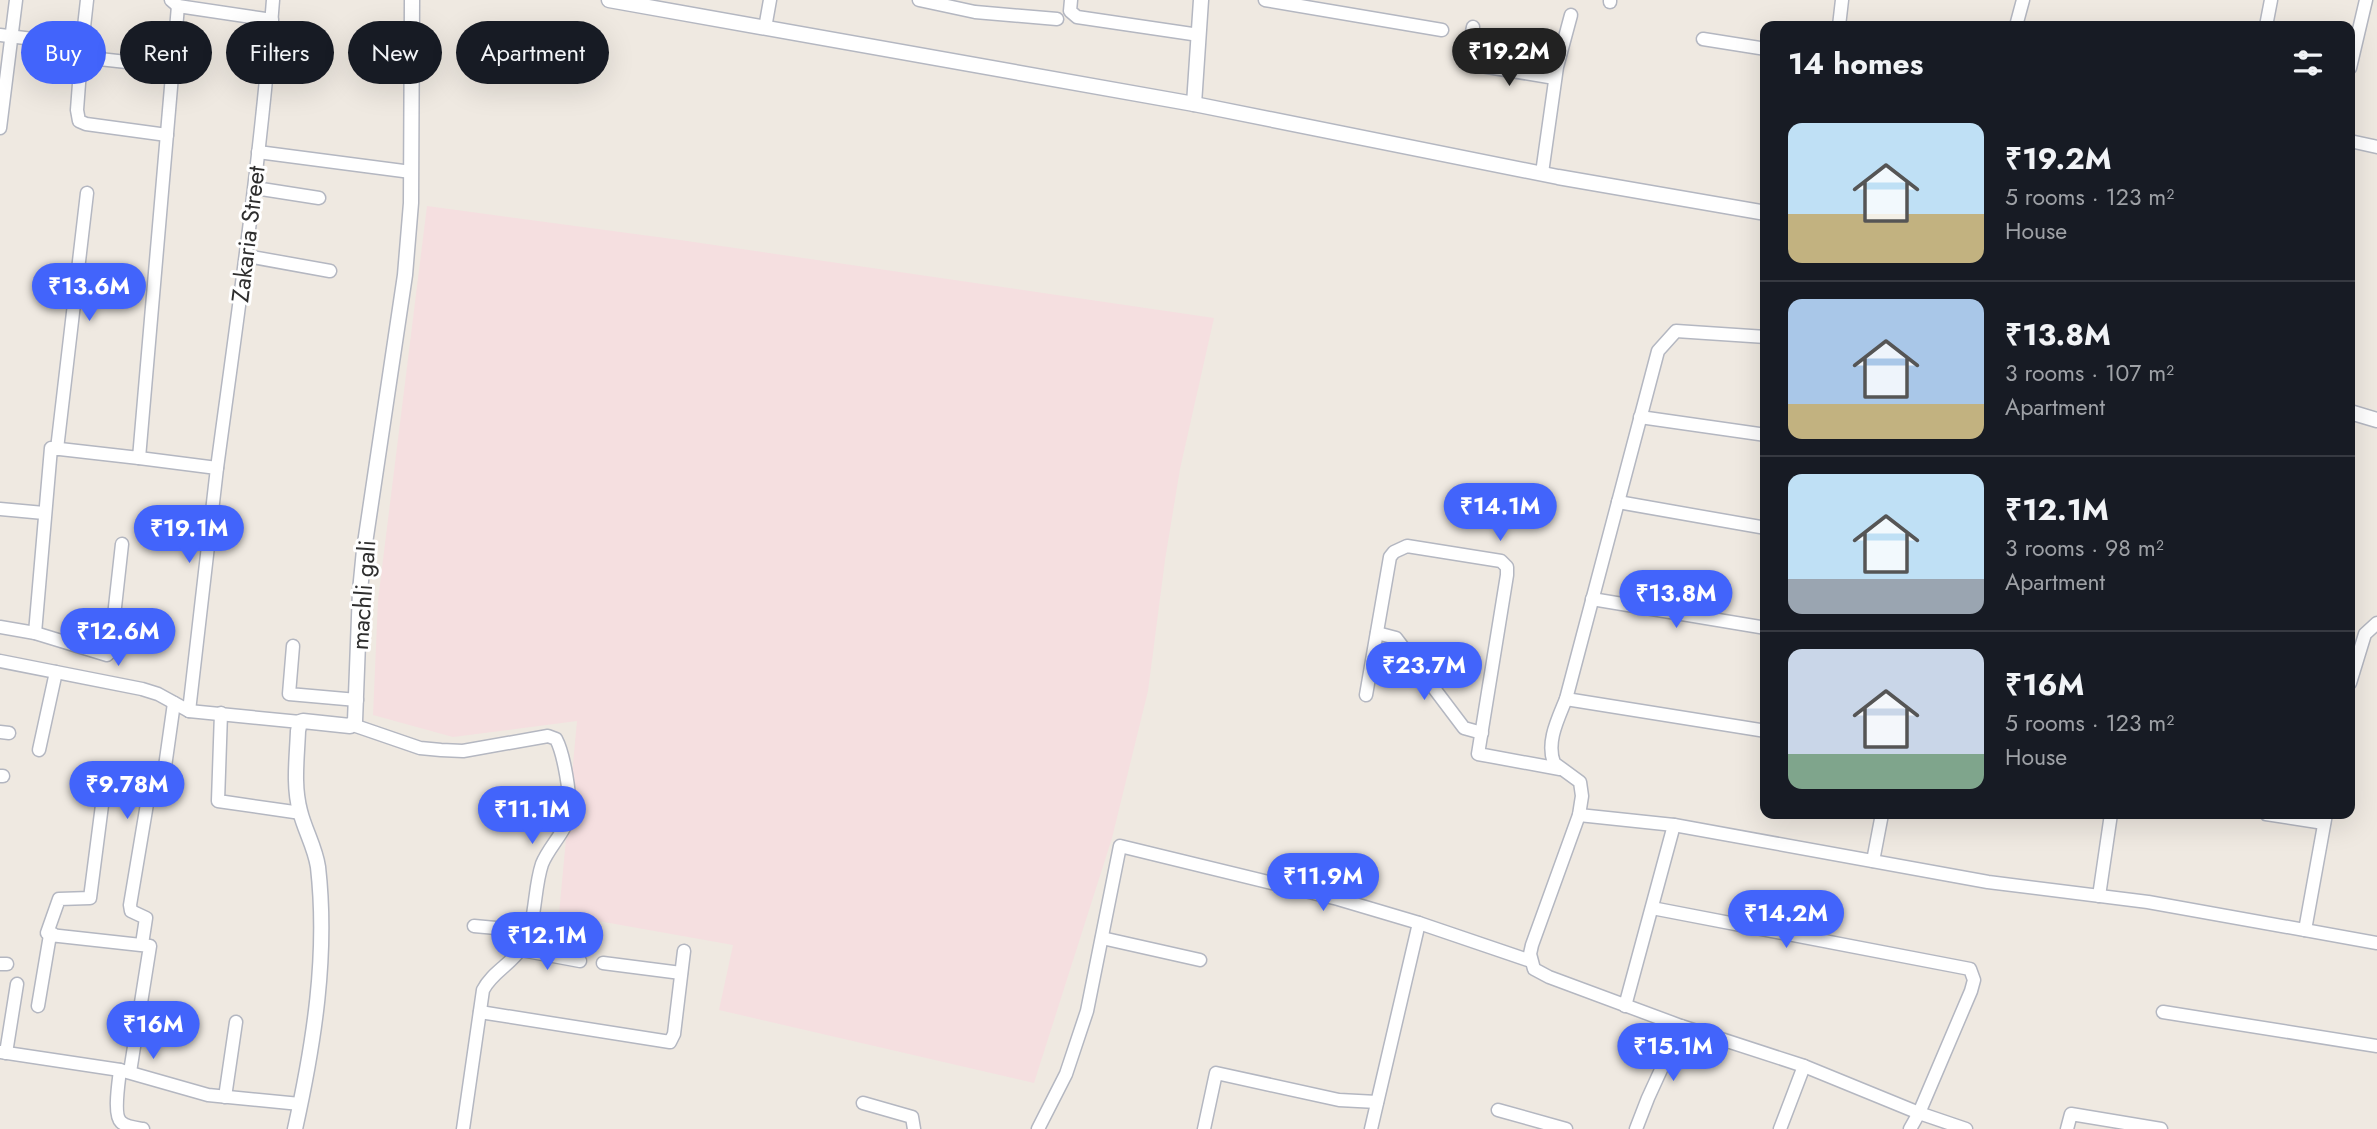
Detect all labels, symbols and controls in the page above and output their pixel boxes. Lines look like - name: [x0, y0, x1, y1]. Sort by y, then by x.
- chip: Buy: [21, 21, 106, 84]
- chip: Rent: [120, 21, 212, 84]
- chip: Filters: [226, 21, 334, 84]
- chip: New: [348, 21, 442, 84]
- chip: Apartment: [456, 21, 609, 84]
- pin: ₹19.2M: [1452, 28, 1566, 88]
- text: ₹19.2M: [1468, 34, 1550, 68]
- text: 14 homes: [1788, 42, 1923, 85]
- icon: filters: [2289, 44, 2327, 82]
- text: ₹19.2M: [2005, 137, 2111, 180]
- icon: home: [1844, 151, 1928, 235]
- street label: Zakaria Street: [222, 164, 274, 304]
- text: 5 rooms · 123 m²: [2005, 180, 2174, 214]
- text: House: [2005, 214, 2067, 248]
- pin: ₹13.6M: [32, 264, 146, 323]
- text: ₹13.6M: [48, 269, 130, 303]
- text: ₹13.8M: [2005, 313, 2111, 356]
- icon: home: [1844, 327, 1928, 411]
- text: 3 rooms · 107 m²: [2005, 356, 2174, 390]
- text: Apartment: [2005, 390, 2105, 424]
- pin: ₹14.1M: [1443, 484, 1557, 543]
- text: ₹12.1M: [2005, 488, 2109, 531]
- text: ₹14.1M: [1460, 489, 1540, 523]
- icon: home: [1844, 502, 1928, 586]
- pin: ₹19.1M: [132, 505, 246, 565]
- text: ₹19.1M: [150, 511, 228, 545]
- text: 3 rooms · 98 m²: [2005, 531, 2164, 565]
- street label: machli gali: [342, 539, 384, 651]
- text: Apartment: [2005, 565, 2105, 599]
- pin: ₹13.8M: [1619, 570, 1733, 630]
- text: ₹13.8M: [1635, 576, 1717, 610]
- pin: ₹12.6M: [61, 608, 175, 668]
- text: ₹12.6M: [76, 614, 160, 648]
- pin: ₹23.7M: [1367, 642, 1481, 702]
- text: ₹23.7M: [1382, 648, 1466, 682]
- text: ₹16M: [2005, 663, 2084, 706]
- icon: home: [1844, 677, 1928, 761]
- text: 5 rooms · 123 m²: [2005, 706, 2174, 740]
- text: House: [2005, 740, 2067, 774]
- pin: ₹9.78M: [70, 762, 184, 821]
- text: ₹9.78M: [85, 767, 169, 801]
- pin: ₹11.1M: [475, 786, 589, 846]
- text: ₹11.1M: [494, 792, 570, 826]
- pin: ₹11.9M: [1266, 853, 1380, 913]
- text: ₹11.9M: [1283, 859, 1363, 893]
- pin: ₹14.2M: [1729, 890, 1843, 950]
- text: ₹14.2M: [1744, 896, 1828, 930]
- pin: ₹12.1M: [490, 912, 604, 972]
- text: ₹12.1M: [507, 918, 587, 952]
- pin: ₹16M: [112, 1002, 194, 1061]
- text: ₹16M: [123, 1007, 183, 1041]
- pin: ₹15.1M: [1616, 1024, 1730, 1083]
- text: ₹15.1M: [1633, 1029, 1713, 1063]

